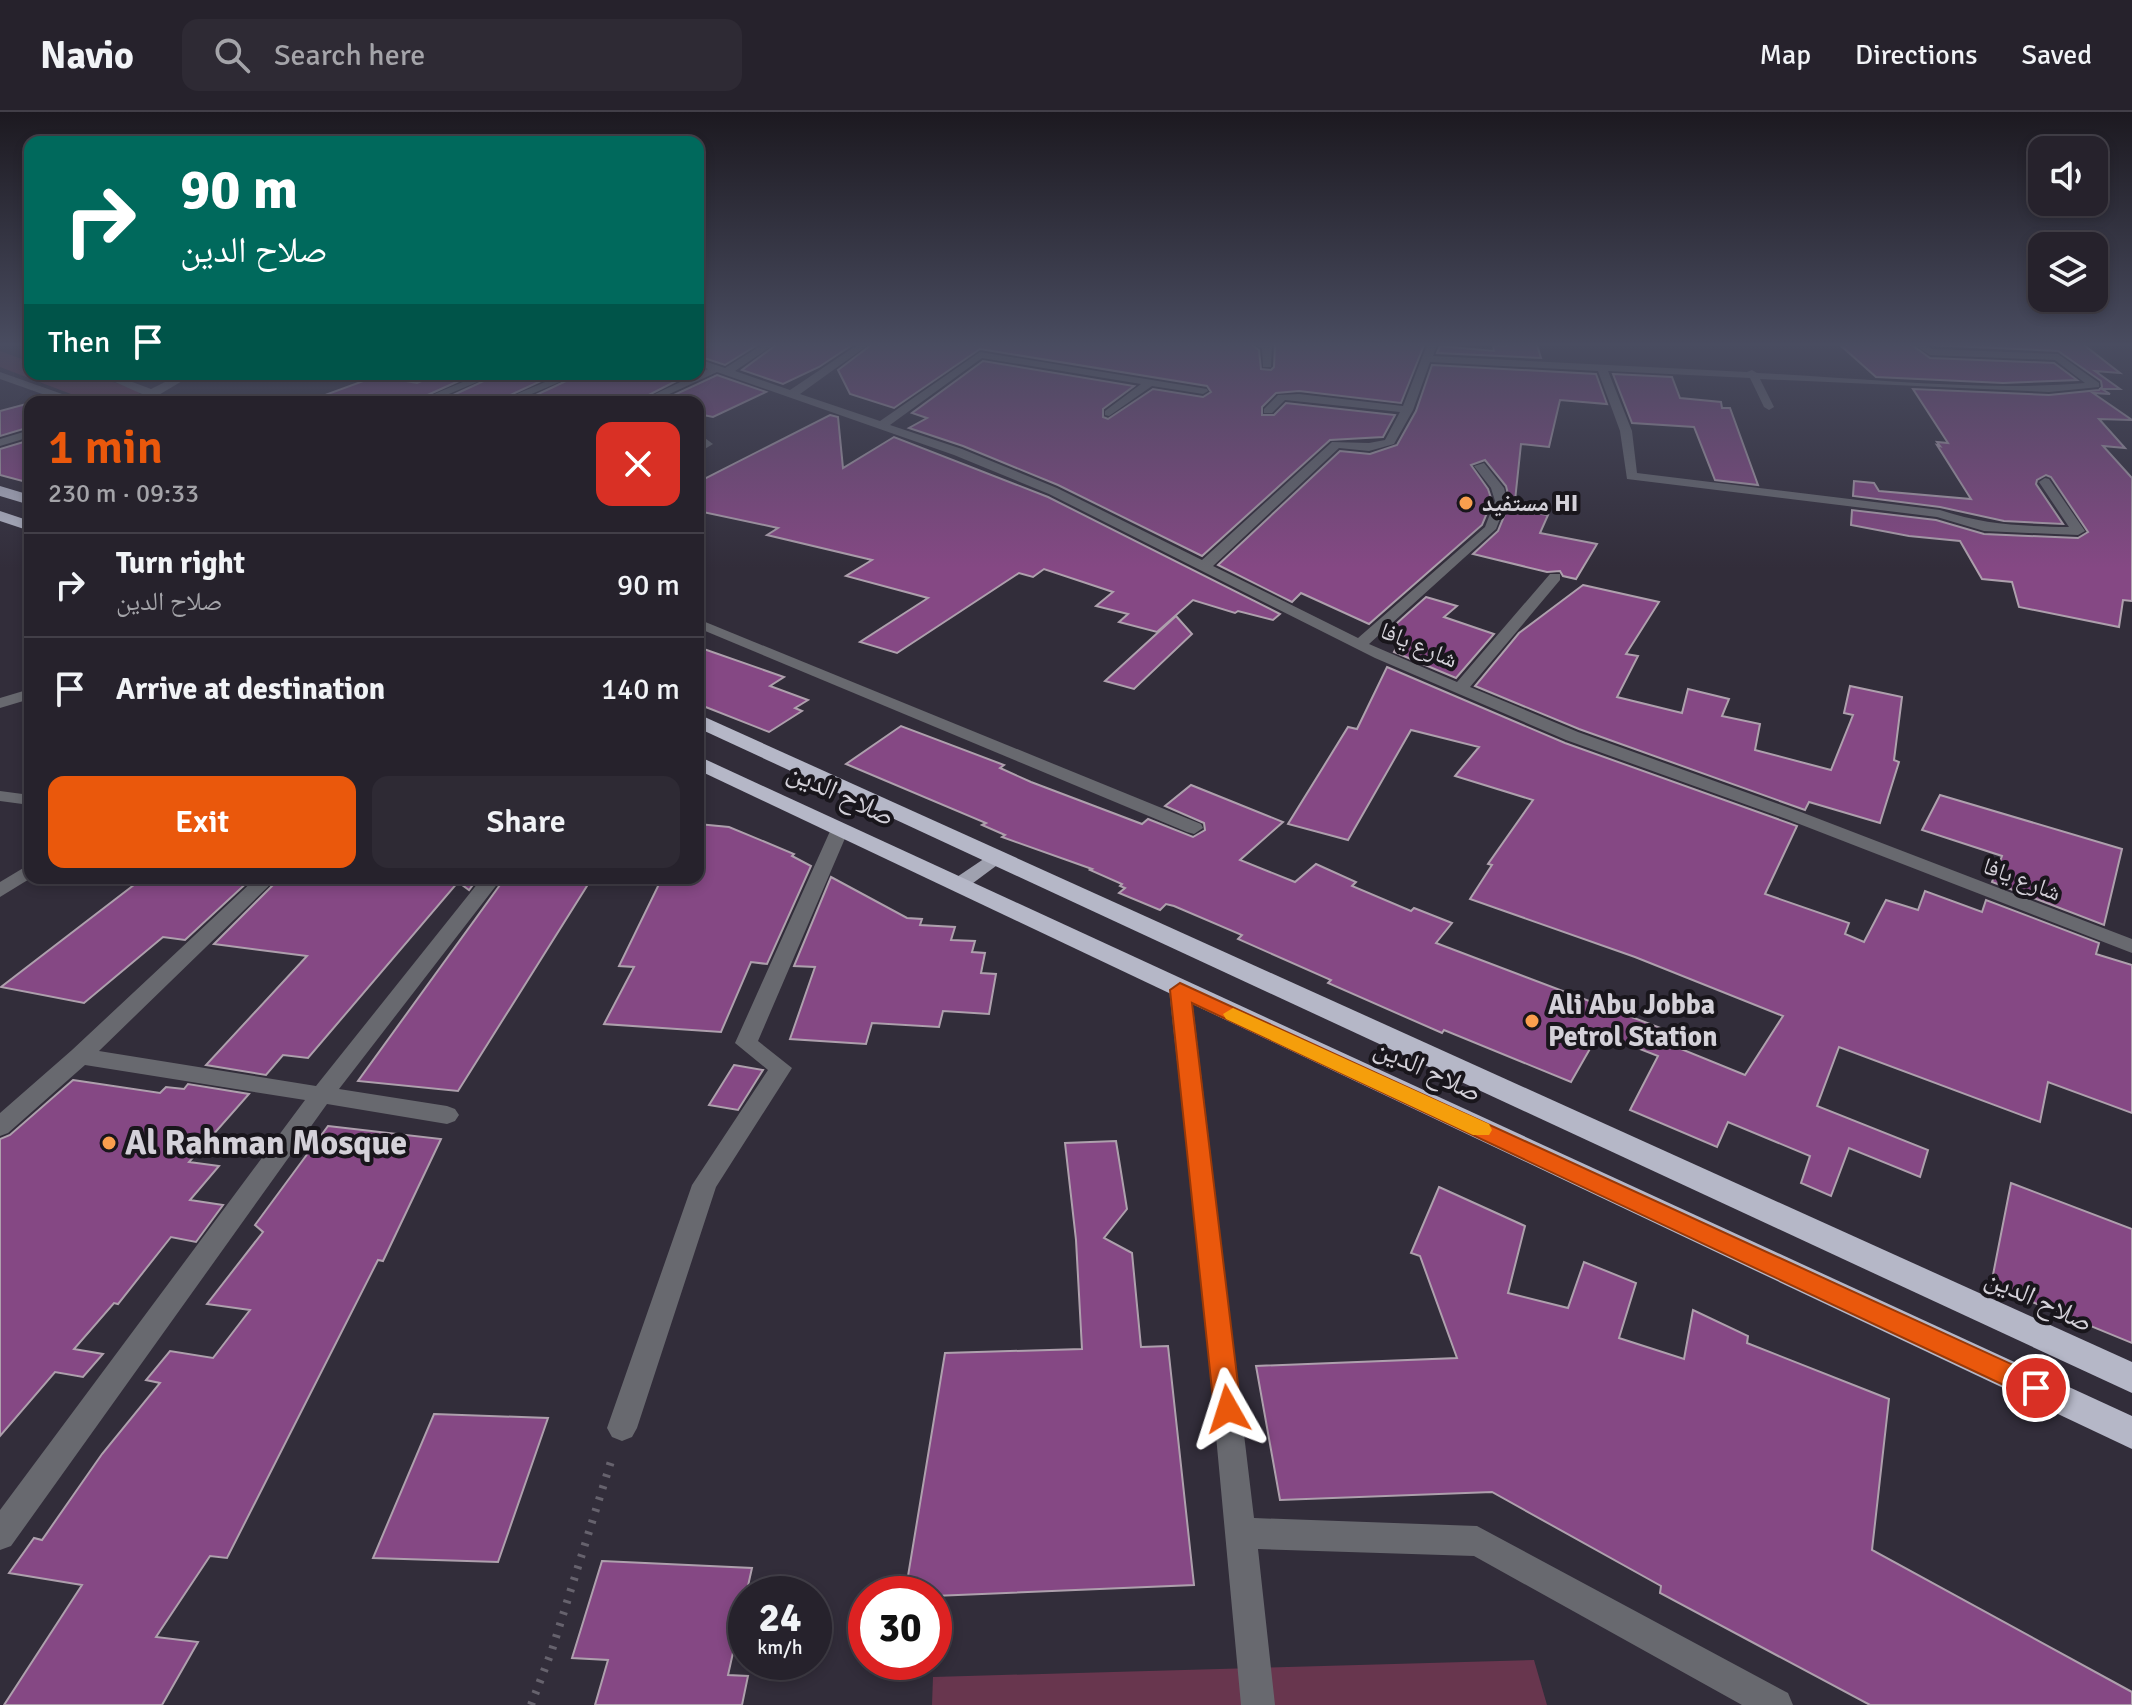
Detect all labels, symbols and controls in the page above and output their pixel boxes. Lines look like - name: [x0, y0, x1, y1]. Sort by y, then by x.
- search box: [182, 19, 742, 91]
- text: Navio: [40, 32, 134, 79]
- icon: search: [210, 33, 254, 77]
- text: Search here: [274, 37, 425, 74]
- text: Map: [1759, 38, 1811, 72]
- text: Directions: [1855, 38, 1977, 72]
- text: Saved: [2021, 38, 2092, 72]
- map controls: [2028, 136, 2108, 312]
- button: sound: [2028, 136, 2108, 216]
- text: 90 m: [180, 155, 298, 224]
- icon: right: [48, 168, 152, 272]
- text: صلاح الدين: [180, 228, 328, 273]
- button: layers: [2028, 232, 2108, 312]
- icon: arrive: [126, 320, 170, 364]
- text: Then: [48, 324, 110, 361]
- text: 1 min: [48, 418, 163, 477]
- button: close: [596, 422, 680, 506]
- text: 230 m · 09:33: [48, 478, 199, 510]
- place label: مستفيد HI: [1482, 488, 1578, 518]
- marker: مستفيد HI: [1457, 494, 1475, 512]
- text: Turn right: [116, 545, 245, 582]
- icon: right: [48, 563, 92, 607]
- text: 90 m: [617, 567, 680, 604]
- text: صلاح الدين: [116, 586, 223, 618]
- street label: شارع يافا: [1376, 615, 1462, 675]
- icon: arrive: [48, 667, 92, 711]
- text: Arrive at destination: [116, 671, 385, 708]
- text: 140 m: [601, 671, 680, 708]
- street label: صلاح الدين: [782, 754, 900, 834]
- button: Exit: [48, 776, 356, 868]
- button: Share: [372, 776, 680, 868]
- street label: شارع يافا: [1979, 850, 2065, 908]
- place label: Ali Abu Jobba Petrol Station: [1548, 988, 1718, 1054]
- marker: Ali Abu Jobba Petrol Station: [1523, 1012, 1541, 1030]
- street label: صلاح الدين: [1369, 1030, 1487, 1110]
- place label: Al Rahman Mosque: [125, 1122, 407, 1164]
- marker: Al Rahman Mosque: [100, 1134, 118, 1152]
- street label: صلاح الدين: [1980, 1260, 2098, 1340]
- pin: [2002, 1354, 2070, 1422]
- icon: arrive: [2014, 1366, 2058, 1410]
- position arrow: [1186, 1367, 1270, 1451]
- speed limit sign: 30: [848, 1576, 952, 1680]
- text: 24: [758, 1593, 802, 1643]
- text: km/h: [757, 1635, 803, 1660]

